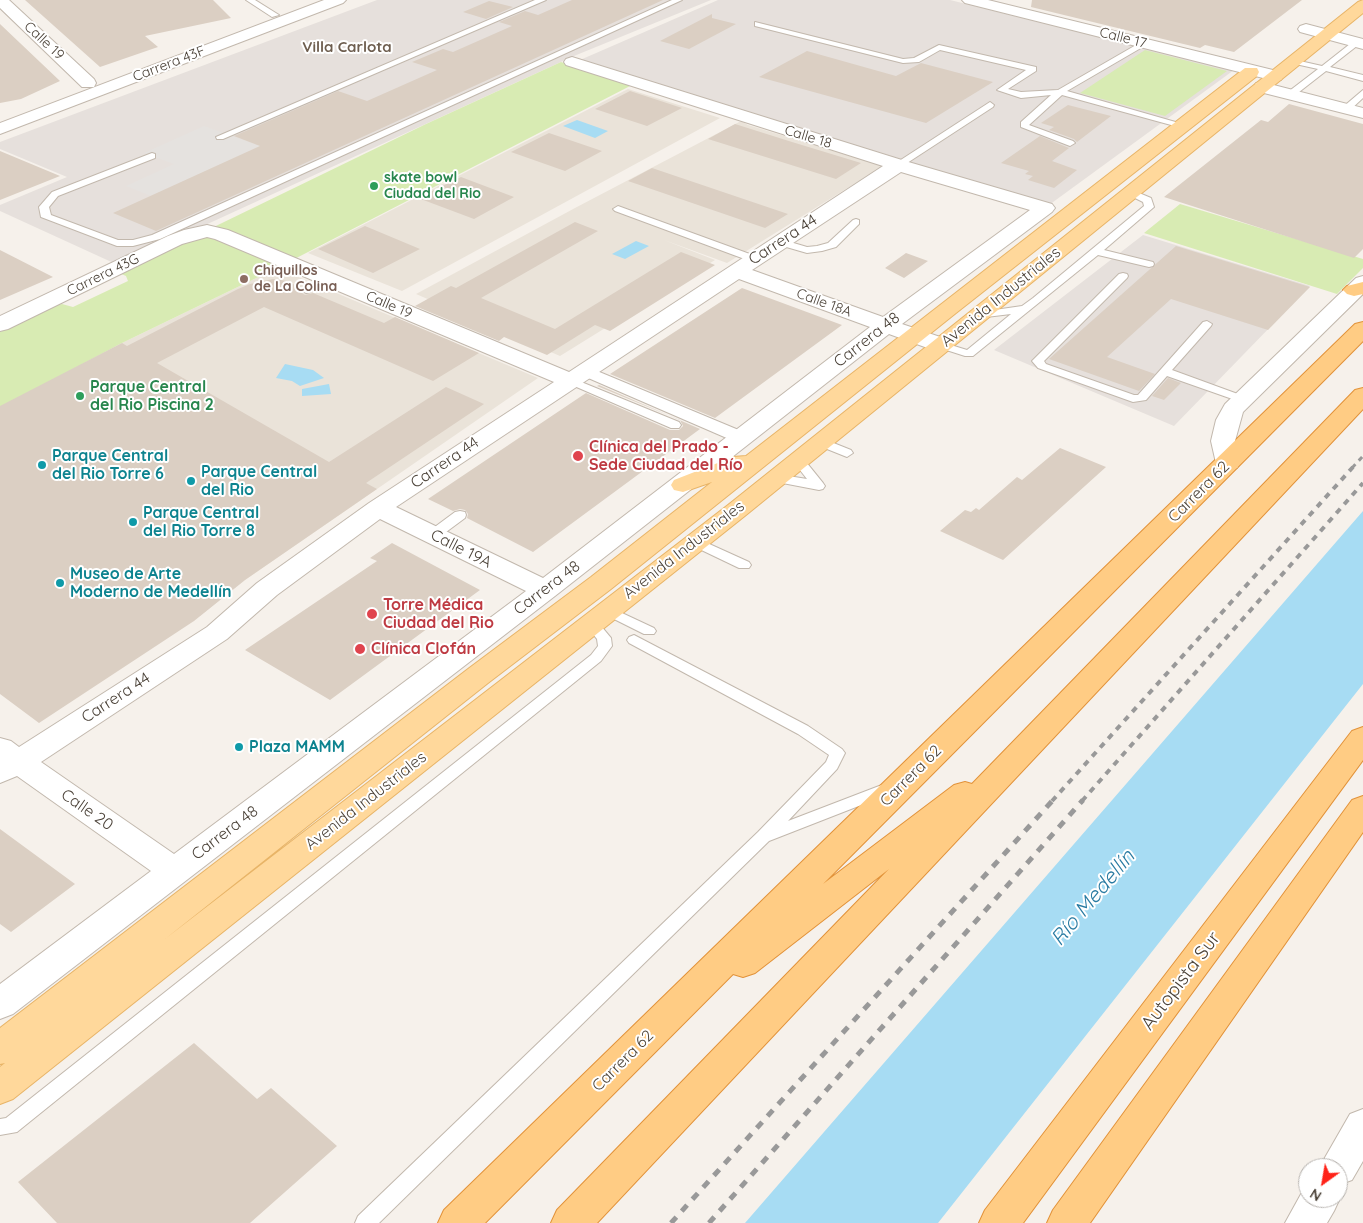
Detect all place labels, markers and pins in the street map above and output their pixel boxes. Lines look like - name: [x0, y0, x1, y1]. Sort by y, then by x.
- place label: skate bowl Ciudad del Rio: [384, 170, 481, 202]
- marker: skate bowl Ciudad del Rio: [368, 180, 380, 192]
- place label: Chiquillos de La Colina: [254, 263, 337, 296]
- marker: Chiquillos de La Colina: [238, 273, 250, 285]
- place label: Parque Central del Rio Piscina 2: [90, 377, 214, 415]
- marker: Parque Central del Rio Piscina 2: [74, 390, 86, 402]
- place label: Clínica del Prado - Sede Ciudad del Río: [589, 437, 743, 475]
- place label: Parque Central del Rio Torre 6: [52, 446, 168, 484]
- marker: Clínica del Prado - Sede Ciudad del Río: [571, 449, 585, 463]
- marker: Parque Central del Rio Torre 6: [36, 459, 48, 471]
- place label: Parque Central del Rio: [201, 462, 317, 500]
- marker: Parque Central del Rio: [185, 475, 197, 487]
- place label: Parque Central del Rio Torre 8: [143, 503, 259, 541]
- marker: Parque Central del Rio Torre 8: [127, 516, 139, 528]
- place label: Museo de Arte Moderno de Medellín: [70, 564, 231, 602]
- marker: Museo de Arte Moderno de Medellín: [54, 577, 66, 589]
- place label: Torre Médica Ciudad del Rio: [383, 595, 494, 633]
- marker: Torre Médica Ciudad del Rio: [365, 607, 379, 621]
- place label: Clínica Clofán: [371, 639, 476, 659]
- marker: Clínica Clofán: [353, 642, 367, 656]
- place label: Plaza MAMM: [249, 737, 345, 757]
- marker: Plaza MAMM: [233, 741, 245, 753]

